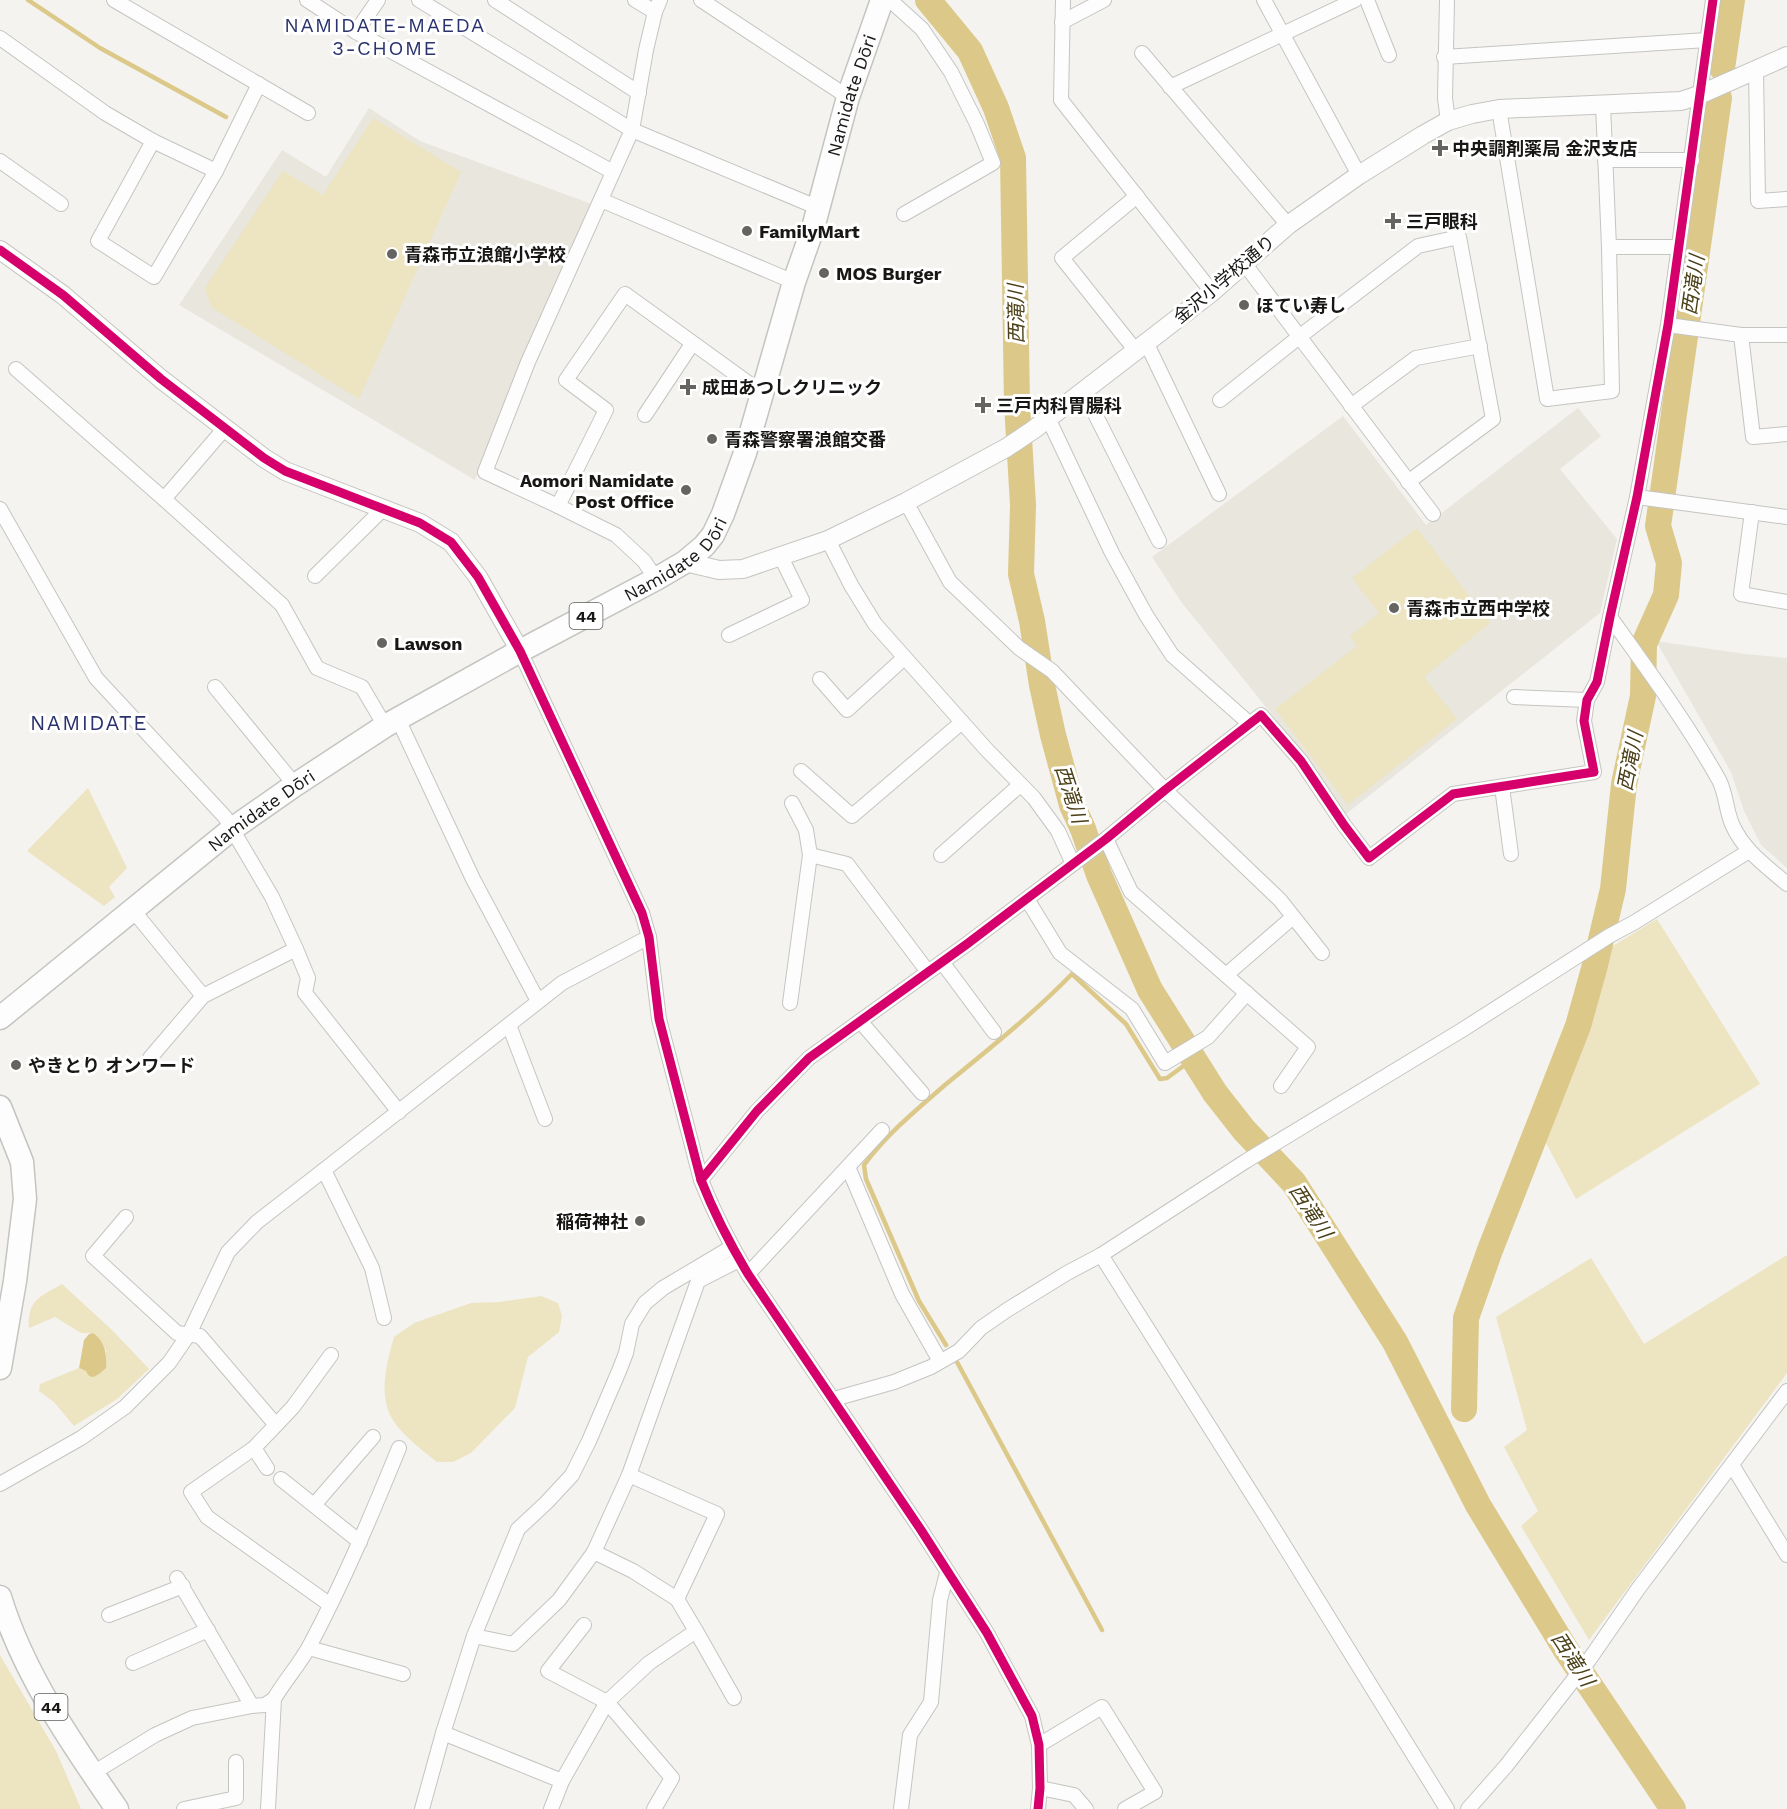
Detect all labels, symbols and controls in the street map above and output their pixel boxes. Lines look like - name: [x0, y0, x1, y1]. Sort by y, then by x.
- district label: NAMIDATE-MAEDA 3-CHOME: [284, 13, 486, 60]
- street label: Namidate Dōri: [822, 32, 880, 158]
- place label: 中央調剤薬局 金沢支店: [1452, 138, 1637, 159]
- marker: 中央調剤薬局 金沢支店: [1433, 141, 1447, 155]
- place label: 三戸眼科: [1406, 211, 1478, 232]
- marker: 三戸眼科: [1384, 212, 1402, 230]
- place label: FamilyMart: [759, 221, 860, 242]
- marker: FamilyMart: [740, 224, 754, 238]
- street label: 金沢小学校通り: [1169, 230, 1279, 328]
- place label: 青森市立浪館小学校: [404, 244, 566, 265]
- marker: 青森市立浪館小学校: [385, 247, 399, 261]
- water label: 西滝川: [1677, 252, 1709, 316]
- place label: MOS Burger: [836, 263, 942, 284]
- marker: MOS Burger: [817, 266, 831, 280]
- water label: 西滝川: [1003, 282, 1029, 344]
- place label: ほてい寿し: [1256, 295, 1346, 316]
- marker: ほてい寿し: [1237, 298, 1251, 312]
- place label: 成田あつしクリニック: [702, 377, 882, 398]
- marker: 成田あつしクリニック: [679, 378, 697, 396]
- place label: 三戸内科胃腸科: [996, 395, 1122, 416]
- marker: 三戸内科胃腸科: [974, 396, 992, 414]
- place label: 青森警察署浪館交番: [724, 429, 886, 450]
- marker: 青森警察署浪館交番: [705, 432, 719, 446]
- place label: Aomori Namidate Post Office: [520, 470, 674, 512]
- marker: Aomori Namidate Post Office: [679, 483, 693, 497]
- street label: Namidate Dōri: [620, 514, 730, 605]
- place label: 青森市立西中学校: [1406, 598, 1550, 619]
- marker: 青森市立西中学校: [1387, 601, 1401, 615]
- road number: 44: [570, 603, 602, 629]
- place label: Lawson: [394, 633, 463, 654]
- marker: Lawson: [375, 636, 389, 650]
- district label: NAMIDATE: [30, 710, 148, 735]
- water label: 西滝川: [1612, 727, 1648, 793]
- water label: 西滝川: [1050, 762, 1092, 828]
- street label: Namidate Dōri: [203, 765, 318, 855]
- place label: やきとり オンワード: [28, 1055, 195, 1076]
- marker: やきとり オンワード: [9, 1058, 23, 1072]
- water label: 西滝川: [1285, 1179, 1338, 1244]
- place label: 稲荷神社: [556, 1211, 628, 1232]
- marker: 稲荷神社: [633, 1214, 647, 1228]
- water label: 西滝川: [1547, 1627, 1600, 1692]
- road number: 44: [34, 1694, 68, 1720]

